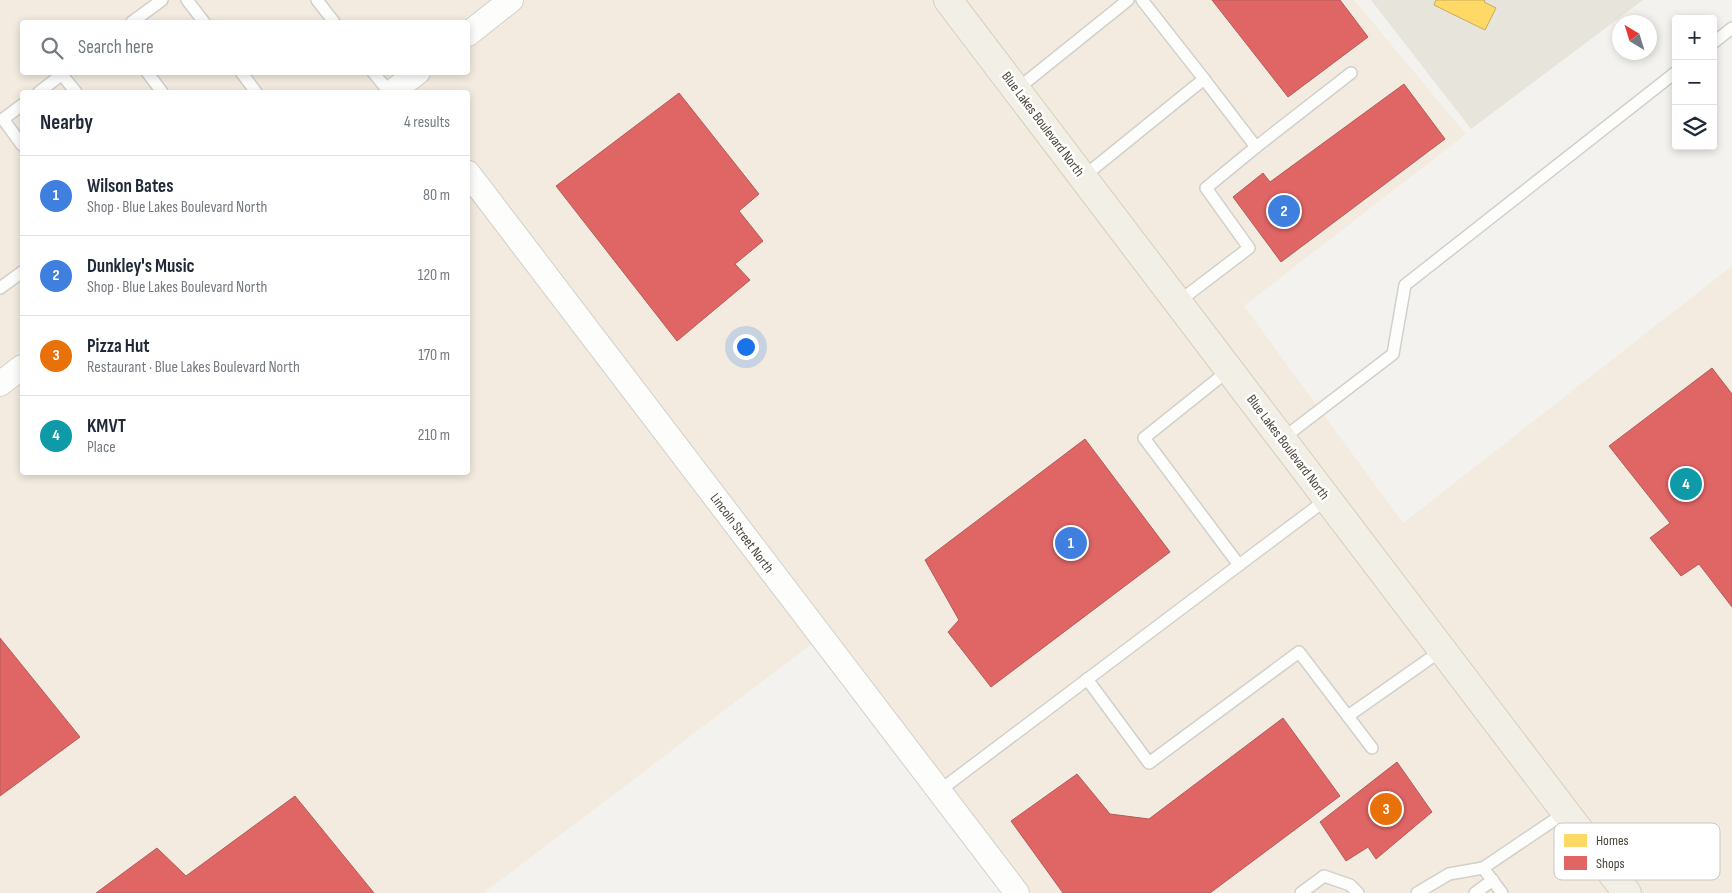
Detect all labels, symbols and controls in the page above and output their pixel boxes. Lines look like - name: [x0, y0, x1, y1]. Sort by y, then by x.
- north arrow: [1612, 15, 1657, 60]
- map controls: [1672, 15, 1717, 150]
- button: +: [1672, 15, 1717, 60]
- search box: [20, 20, 470, 75]
- icon: search: [38, 34, 66, 62]
- text: Search here: [78, 36, 154, 59]
- button: −: [1672, 60, 1717, 105]
- street label: Blue Lakes Boulevard North: [998, 68, 1088, 180]
- button: layers: [1672, 105, 1717, 150]
- text: Nearby: [40, 110, 93, 135]
- text: 4 results: [404, 113, 450, 132]
- text: Wilson Bates: [87, 175, 173, 198]
- text: 1: [53, 186, 59, 205]
- text: 80 m: [423, 186, 450, 205]
- pin: 2: [1268, 192, 1300, 230]
- text: Shop · Blue Lakes Boulevard North: [87, 198, 267, 217]
- text: Dunkley's Music: [87, 255, 195, 278]
- text: 2: [52, 266, 60, 285]
- text: 120 m: [418, 266, 450, 285]
- text: Shop · Blue Lakes Boulevard North: [87, 278, 267, 297]
- your location: [733, 334, 759, 360]
- text: Pizza Hut: [87, 335, 150, 358]
- text: 3: [52, 346, 60, 365]
- text: 170 m: [418, 346, 450, 365]
- text: Restaurant · Blue Lakes Boulevard North: [87, 358, 300, 377]
- street label: Blue Lakes Boulevard North: [1243, 391, 1333, 503]
- text: KMVT: [87, 415, 126, 438]
- text: 4: [52, 426, 60, 445]
- text: 210 m: [418, 426, 450, 445]
- text: Place: [87, 438, 116, 457]
- pin: 4: [1670, 465, 1702, 503]
- street label: Lincoln Street North: [707, 490, 777, 576]
- pin: 1: [1055, 524, 1087, 562]
- pin: 3: [1370, 790, 1402, 828]
- legend: [1554, 823, 1720, 880]
- text: Homes: [1596, 832, 1629, 849]
- text: Shops: [1596, 855, 1625, 872]

